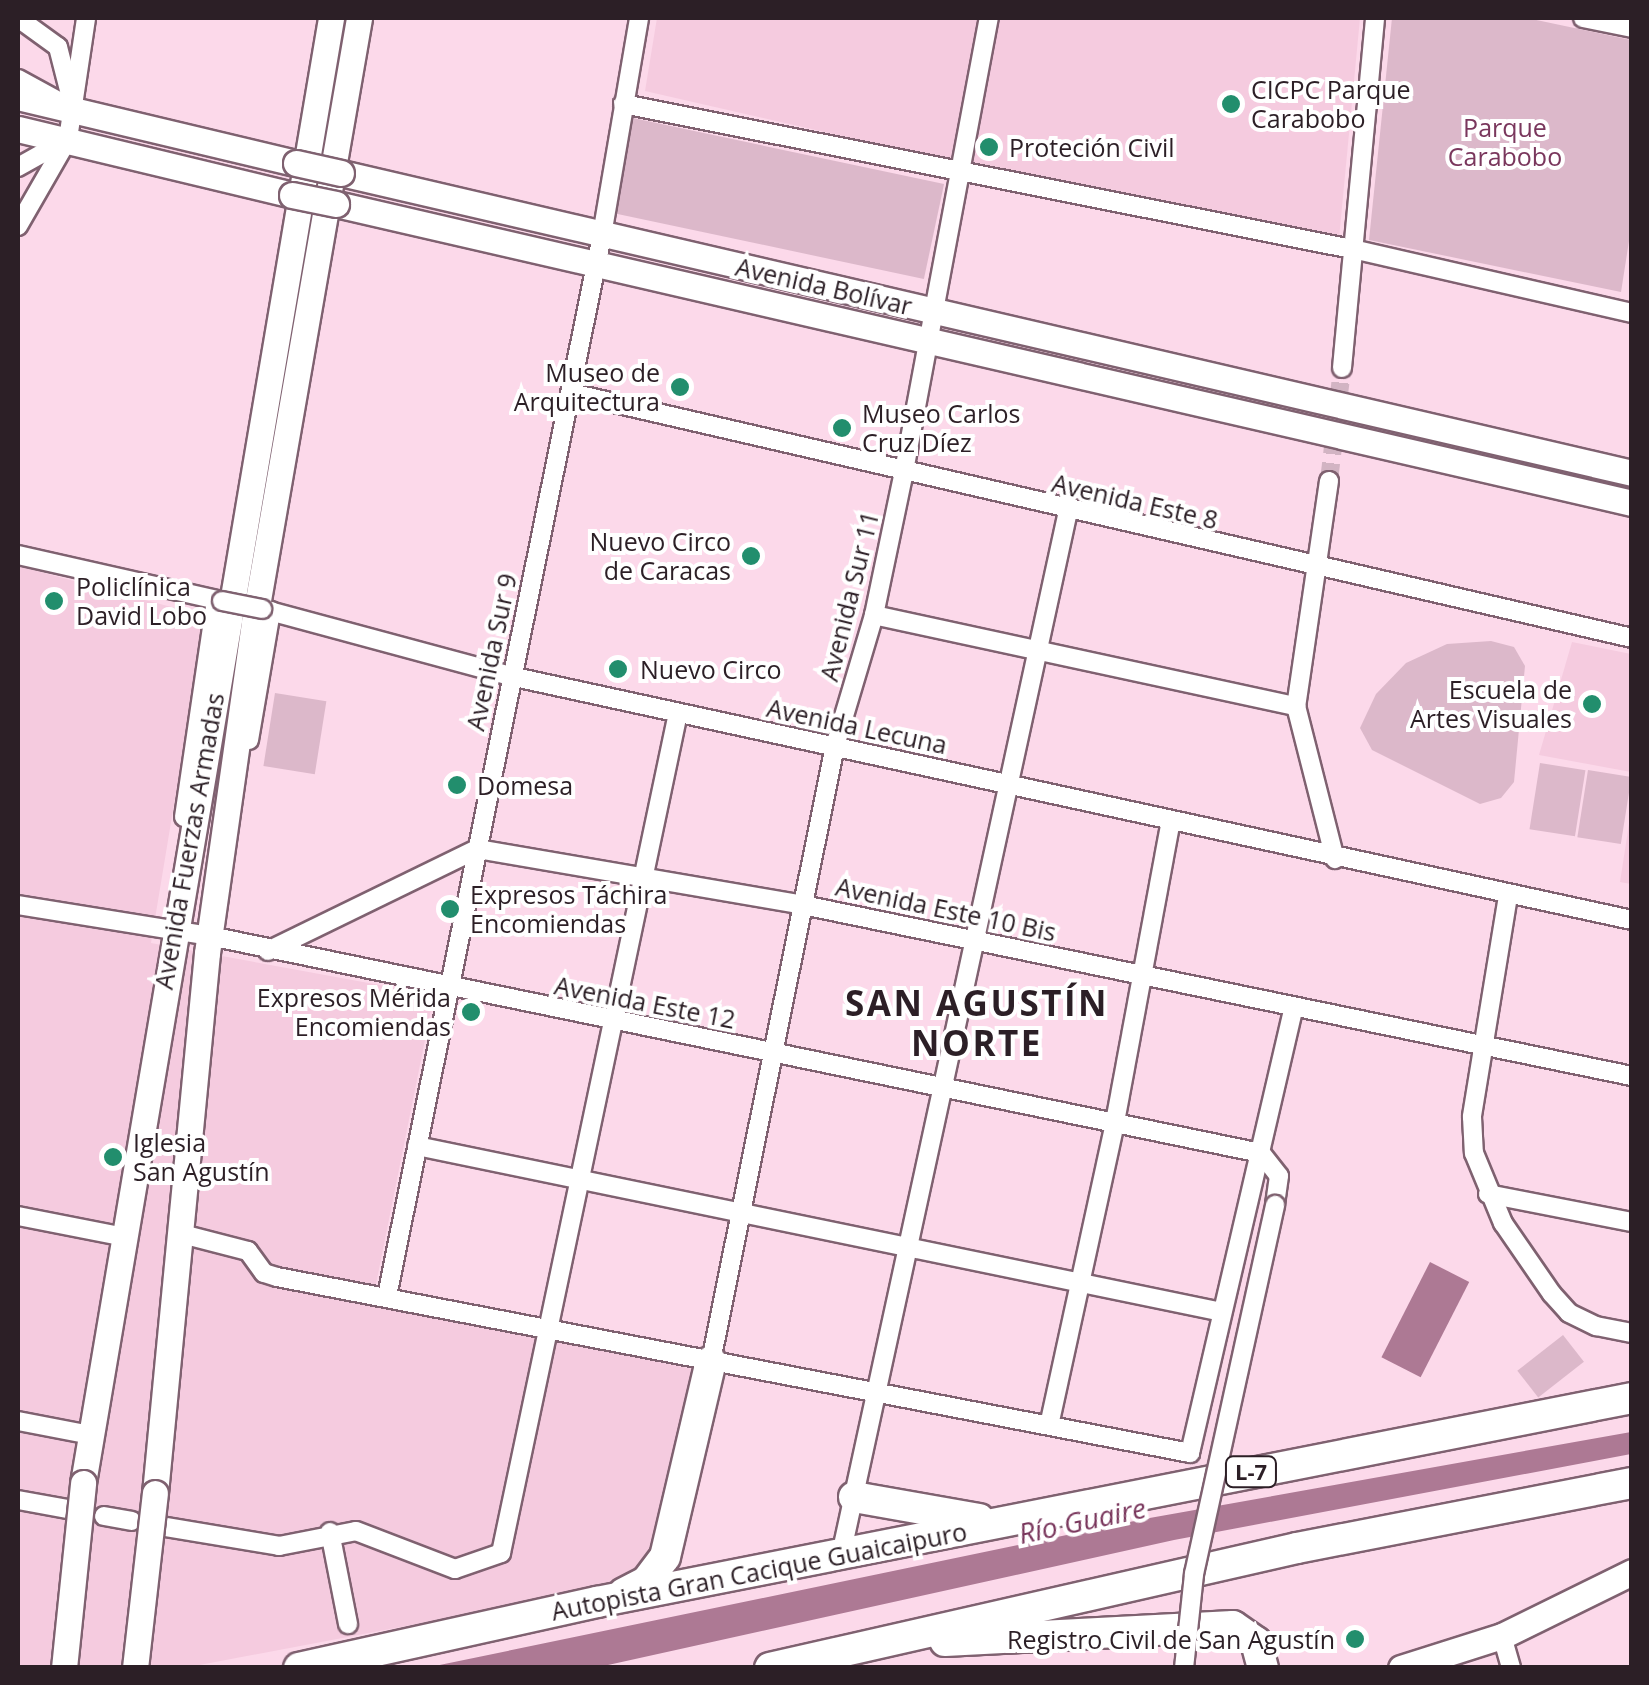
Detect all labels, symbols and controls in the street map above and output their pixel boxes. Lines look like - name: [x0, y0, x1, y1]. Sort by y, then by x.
- place label: CICPC Parque Carabobo: [1251, 75, 1411, 134]
- marker: CICPC Parque Carabobo: [1220, 93, 1242, 115]
- park label: Parque Carabobo: [1448, 113, 1562, 172]
- place label: Proteción Civil: [1009, 132, 1175, 162]
- marker: Proteción Civil: [978, 136, 1000, 158]
- street label: Avenida Bolívar: [733, 251, 915, 321]
- place label: Museo de Arquitectura: [514, 358, 660, 417]
- marker: Museo de Arquitectura: [669, 376, 691, 398]
- place label: Museo Carlos Cruz Díez: [862, 399, 1020, 458]
- marker: Museo Carlos Cruz Díez: [831, 417, 853, 439]
- street label: Avenida Este 8: [1049, 467, 1221, 535]
- street label: Avenida Sur 11: [813, 508, 885, 684]
- place label: Nuevo Circo de Caracas: [589, 527, 731, 586]
- marker: Nuevo Circo de Caracas: [740, 545, 762, 567]
- street label: Avenida Sur 9: [460, 571, 522, 733]
- place label: Policlínica David Lobo: [76, 572, 207, 631]
- marker: Policlínica David Lobo: [41, 588, 67, 614]
- place label: Nuevo Circo: [640, 654, 782, 684]
- marker: Nuevo Circo: [605, 656, 631, 682]
- place label: Escuela de Artes Visuales: [1410, 675, 1572, 734]
- street label: Avenida Fuerzas Armadas: [148, 691, 230, 991]
- street label: Avenida Lecuna: [764, 692, 950, 760]
- marker: Escuela de Artes Visuales: [1581, 693, 1603, 715]
- place label: Domesa: [477, 770, 573, 800]
- marker: Domesa: [446, 774, 468, 796]
- street label: Avenida Este 10 Bis: [833, 871, 1059, 947]
- place label: Expresos Táchira Encomiendas: [470, 880, 667, 939]
- marker: Expresos Táchira Encomiendas: [439, 898, 461, 920]
- street label: Avenida Este 12: [552, 970, 738, 1034]
- district label: SAN AGUSTÍN NORTE: [845, 982, 1109, 1064]
- place label: Expresos Mérida Encomiendas: [257, 983, 451, 1042]
- marker: Expresos Mérida Encomiendas: [460, 1001, 482, 1023]
- place label: Iglesia San Agustín: [133, 1128, 270, 1187]
- marker: Iglesia San Agustín: [102, 1146, 124, 1168]
- road number: L-7: [1224, 1455, 1278, 1489]
- water label: Río Guaire: [1015, 1490, 1149, 1550]
- street label: Autopista Gran Cacique Guaicaipuro: [549, 1516, 969, 1626]
- place label: Registro Civil de San Agustín: [1007, 1624, 1335, 1654]
- marker: Registro Civil de San Agustín: [1344, 1628, 1366, 1650]

